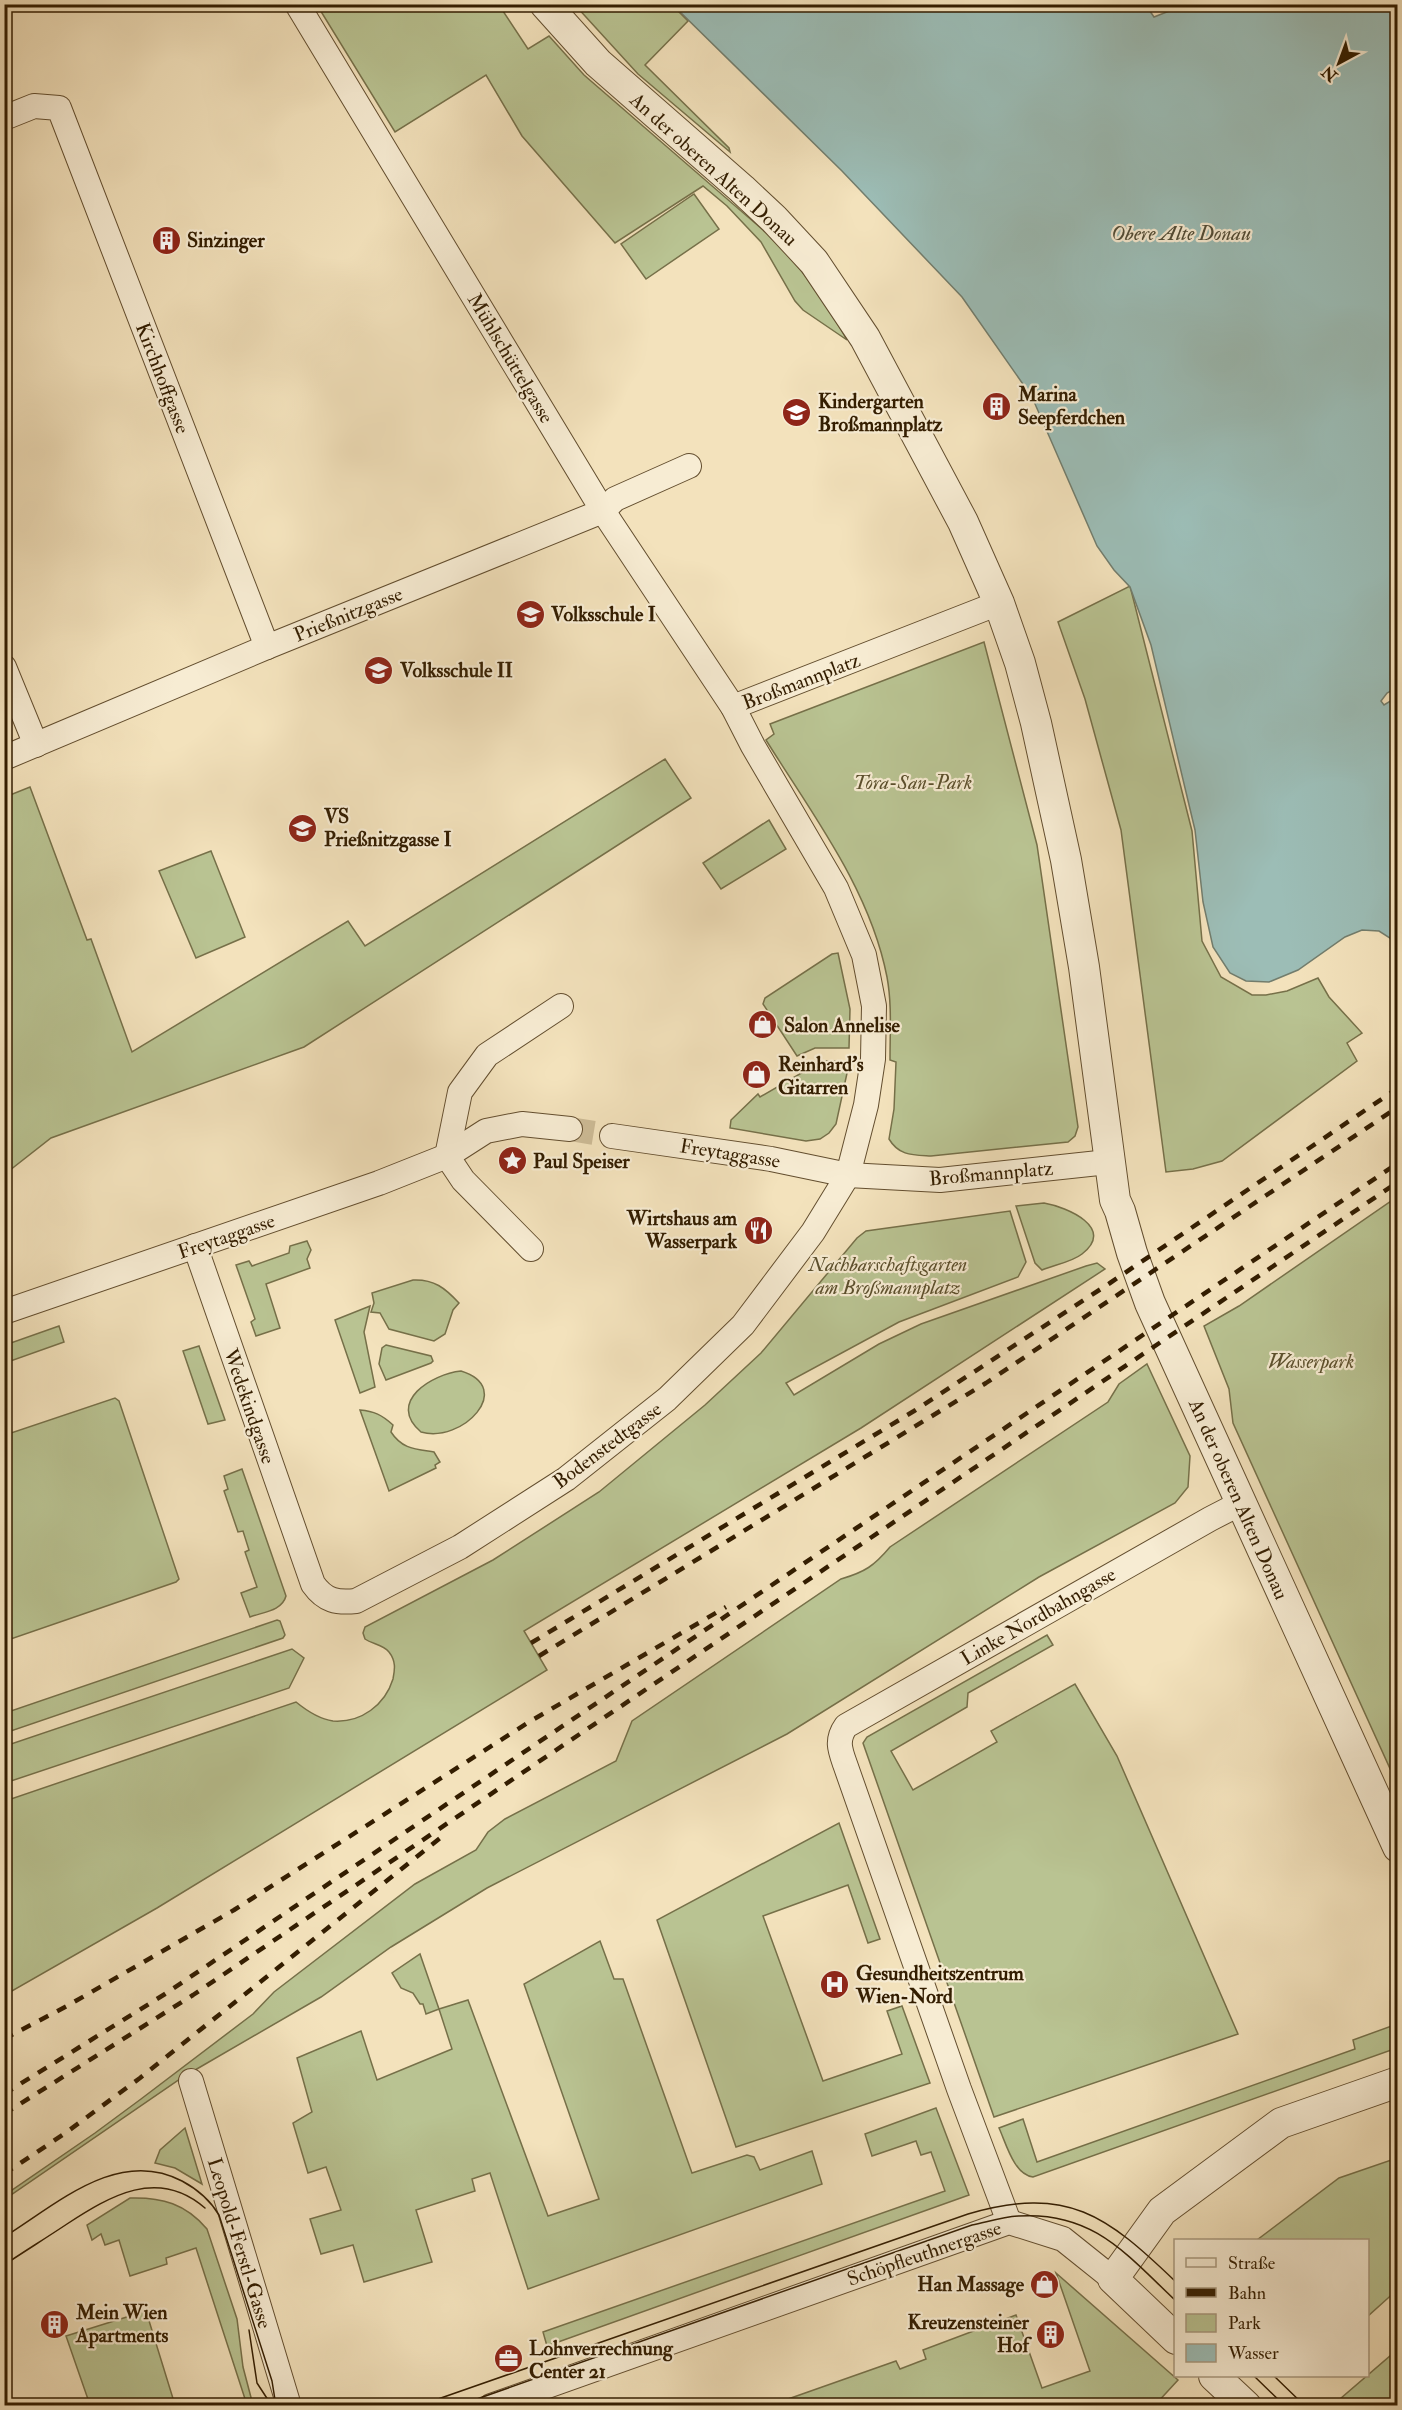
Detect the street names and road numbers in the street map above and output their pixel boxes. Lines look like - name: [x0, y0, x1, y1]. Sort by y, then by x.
- street label: An der oberen Alten Donau: [624, 87, 803, 251]
- street label: Mühlschüttelgasse: [462, 289, 559, 428]
- street label: Kirchhoffgasse: [130, 319, 195, 437]
- street label: Prießnitzgasse: [290, 581, 406, 648]
- street label: Broßmannplatz: [739, 647, 864, 716]
- street label: Freytaggasse: [678, 1133, 782, 1174]
- street label: Broßmannplatz: [928, 1156, 1055, 1192]
- street label: Freytaggasse: [174, 1208, 278, 1265]
- street label: Wedekindgasse: [218, 1344, 281, 1467]
- street label: An der oberen Alten Donau: [1183, 1394, 1294, 1603]
- street label: Bodenstedtgasse: [548, 1396, 666, 1494]
- street label: Linke Nordbahngasse: [956, 1562, 1120, 1671]
- street label: Leopold-Ferstl-Gasse: [201, 2155, 277, 2332]
- street label: Schöpfleuthnergasse: [844, 2215, 1005, 2293]

